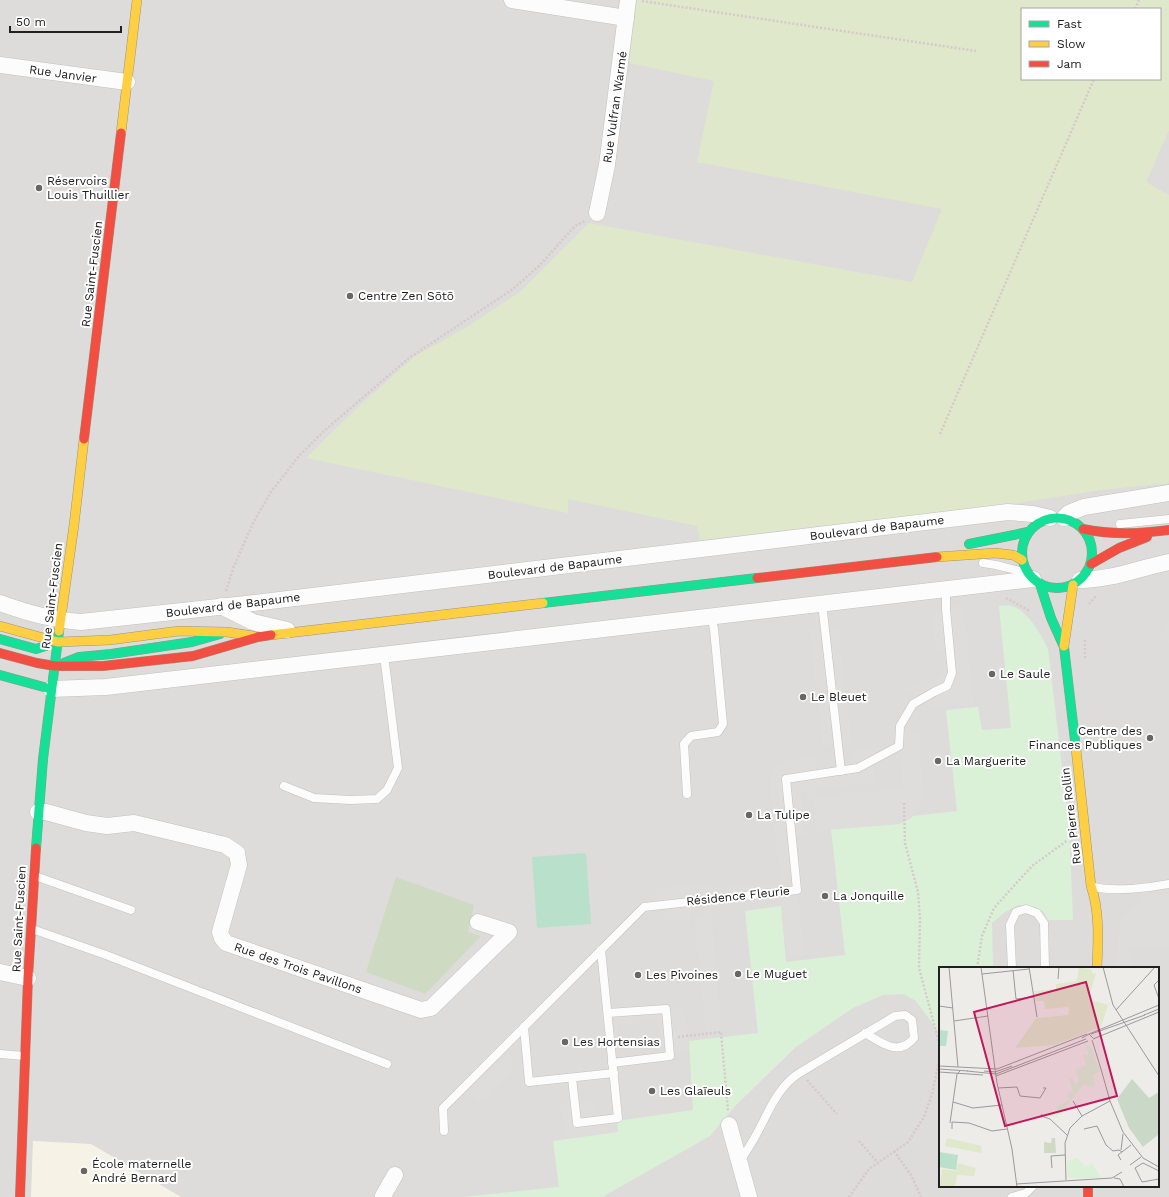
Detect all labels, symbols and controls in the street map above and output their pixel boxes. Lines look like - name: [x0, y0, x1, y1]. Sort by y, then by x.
- scale bar: [10, 8, 121, 34]
- legend: [1021, 8, 1161, 80]
- text: 50 m: [16, 15, 46, 29]
- text: Fast: [1057, 17, 1082, 31]
- text: Slow: [1057, 37, 1085, 51]
- street label: Rue Vulfran Warmé: [600, 50, 630, 164]
- text: Jam: [1057, 57, 1082, 71]
- street label: Rue Janvier: [28, 62, 98, 86]
- place label: Réservoirs Louis Thuillier: [47, 174, 129, 202]
- marker: Réservoirs Louis Thuillier: [34, 183, 44, 193]
- street label: Rue Saint-Fuscien: [79, 220, 105, 328]
- place label: Centre Zen Sōtō: [358, 289, 454, 303]
- marker: Centre Zen Sōtō: [345, 291, 355, 301]
- street label: Boulevard de Bapaume: [809, 513, 945, 543]
- street label: Rue Saint-Fuscien: [39, 542, 65, 650]
- street label: Boulevard de Bapaume: [487, 552, 623, 582]
- street label: Boulevard de Bapaume: [165, 590, 301, 620]
- place label: Le Saule: [1000, 667, 1050, 681]
- marker: Le Saule: [987, 669, 997, 679]
- place label: Le Bleuet: [811, 690, 867, 704]
- marker: Le Bleuet: [798, 692, 808, 702]
- place label: Centre des Finances Publiques: [1028, 724, 1142, 752]
- marker: Centre des Finances Publiques: [1145, 733, 1155, 743]
- place label: La Marguerite: [946, 754, 1026, 768]
- marker: La Marguerite: [933, 756, 943, 766]
- street label: Rue Pierre Rollin: [1058, 767, 1084, 865]
- place label: La Tulipe: [757, 808, 810, 822]
- marker: La Tulipe: [744, 810, 754, 820]
- street label: Rue Saint-Fuscien: [9, 865, 29, 973]
- street label: Résidence Fleurie: [685, 884, 791, 908]
- place label: La Jonquille: [833, 889, 904, 903]
- marker: La Jonquille: [820, 891, 830, 901]
- street label: Rue des Trois Pavillons: [232, 940, 364, 996]
- place label: Le Muguet: [746, 967, 807, 981]
- inset map: [939, 967, 1159, 1187]
- place label: Les Pivoines: [646, 968, 718, 982]
- marker: Le Muguet: [733, 969, 743, 979]
- marker: Les Pivoines: [633, 970, 643, 980]
- place label: Les Hortensias: [573, 1035, 660, 1049]
- marker: Les Hortensias: [560, 1037, 570, 1047]
- place label: Les Glaïeuls: [660, 1084, 731, 1098]
- marker: Les Glaïeuls: [647, 1086, 657, 1096]
- place label: École maternelle André Bernard: [92, 1157, 192, 1185]
- marker: École maternelle André Bernard: [79, 1166, 89, 1176]

